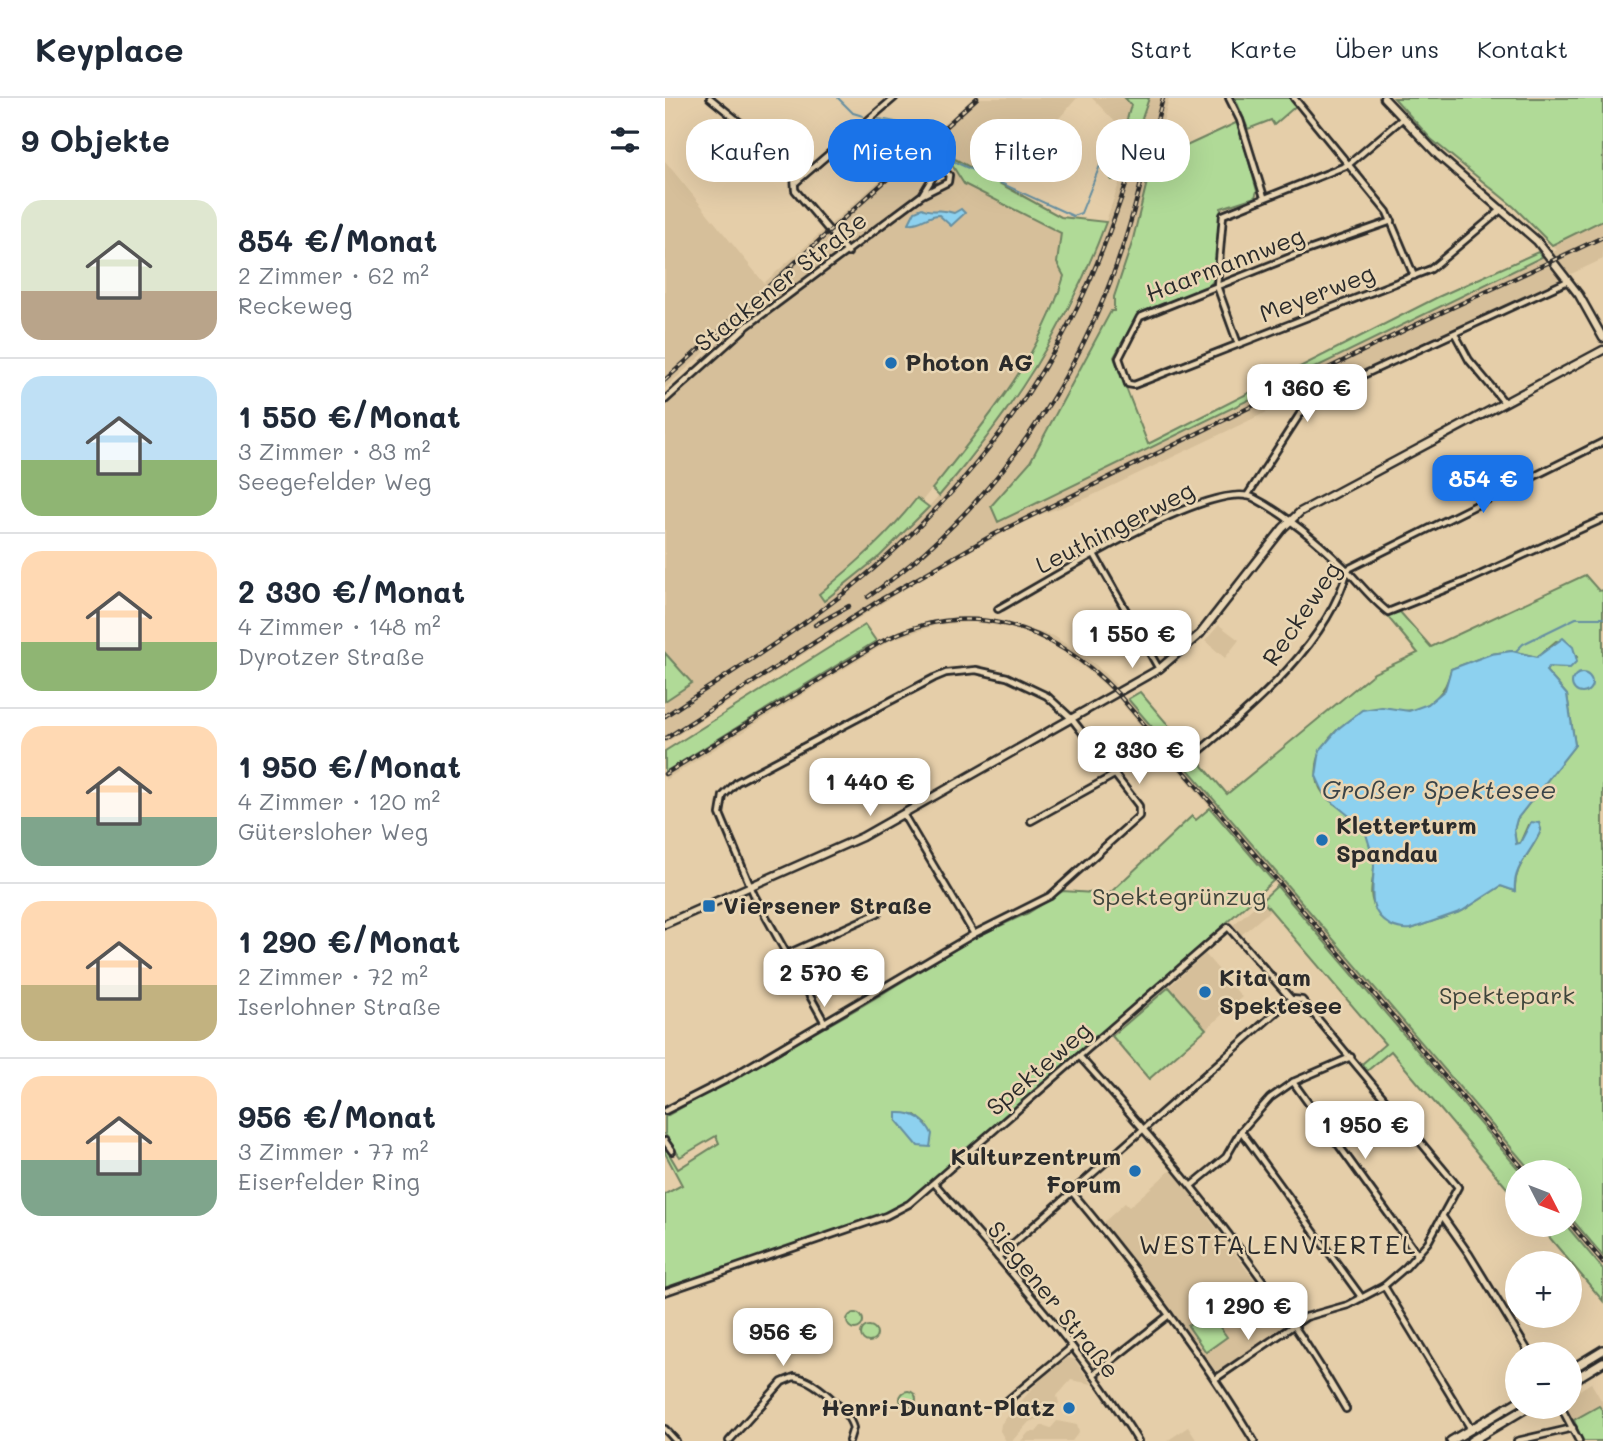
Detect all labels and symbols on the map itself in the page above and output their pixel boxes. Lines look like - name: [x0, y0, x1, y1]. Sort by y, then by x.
- street label: Staakener Straße: [688, 204, 873, 358]
- street label: Haarmannweg: [1141, 219, 1308, 308]
- street label: Meyerweg: [1255, 256, 1378, 329]
- place label: Photon AG: [905, 346, 1033, 377]
- marker: Photon AG: [883, 355, 899, 371]
- pin: 1 360 €: [1242, 364, 1372, 424]
- pin: 854 €: [1434, 456, 1532, 515]
- street label: Leuthingerweg: [1030, 473, 1199, 580]
- street label: Reckeweg: [1255, 555, 1347, 671]
- pin: 1 550 €: [1067, 610, 1197, 670]
- pin: 2 330 €: [1074, 726, 1204, 786]
- pin: 1 440 €: [805, 758, 935, 818]
- water label: Großer Spektesee: [1322, 772, 1556, 806]
- place label: Kletterturm Spandau: [1336, 809, 1477, 868]
- marker: Kletterturm Spandau: [1314, 832, 1330, 848]
- park label: Spektegrünzug: [1092, 880, 1266, 911]
- place label: Viersener Straße: [723, 889, 932, 920]
- marker: Viersener Straße: [701, 898, 717, 914]
- pin: 2 570 €: [759, 950, 889, 1009]
- place label: Kita am Spektesee: [1219, 961, 1342, 1020]
- park label: Spektepark: [1439, 979, 1575, 1010]
- marker: Kita am Spektesee: [1197, 984, 1213, 1000]
- street label: Spekteweg: [979, 1014, 1097, 1122]
- pin: 1 950 €: [1300, 1102, 1430, 1161]
- place label: Kulturzentrum Forum: [950, 1140, 1121, 1199]
- north arrow: [1505, 1160, 1582, 1237]
- marker: Kulturzentrum Forum: [1127, 1163, 1143, 1179]
- street label: Siegener Straße: [981, 1214, 1127, 1384]
- district label: WESTFALENVIERTEL: [1139, 1227, 1417, 1261]
- pin: 1 290 €: [1183, 1282, 1313, 1342]
- pin: 956 €: [734, 1308, 832, 1368]
- place label: Henri-Dunant-Platz: [821, 1391, 1055, 1422]
- marker: Henri-Dunant-Platz: [1061, 1400, 1077, 1416]

